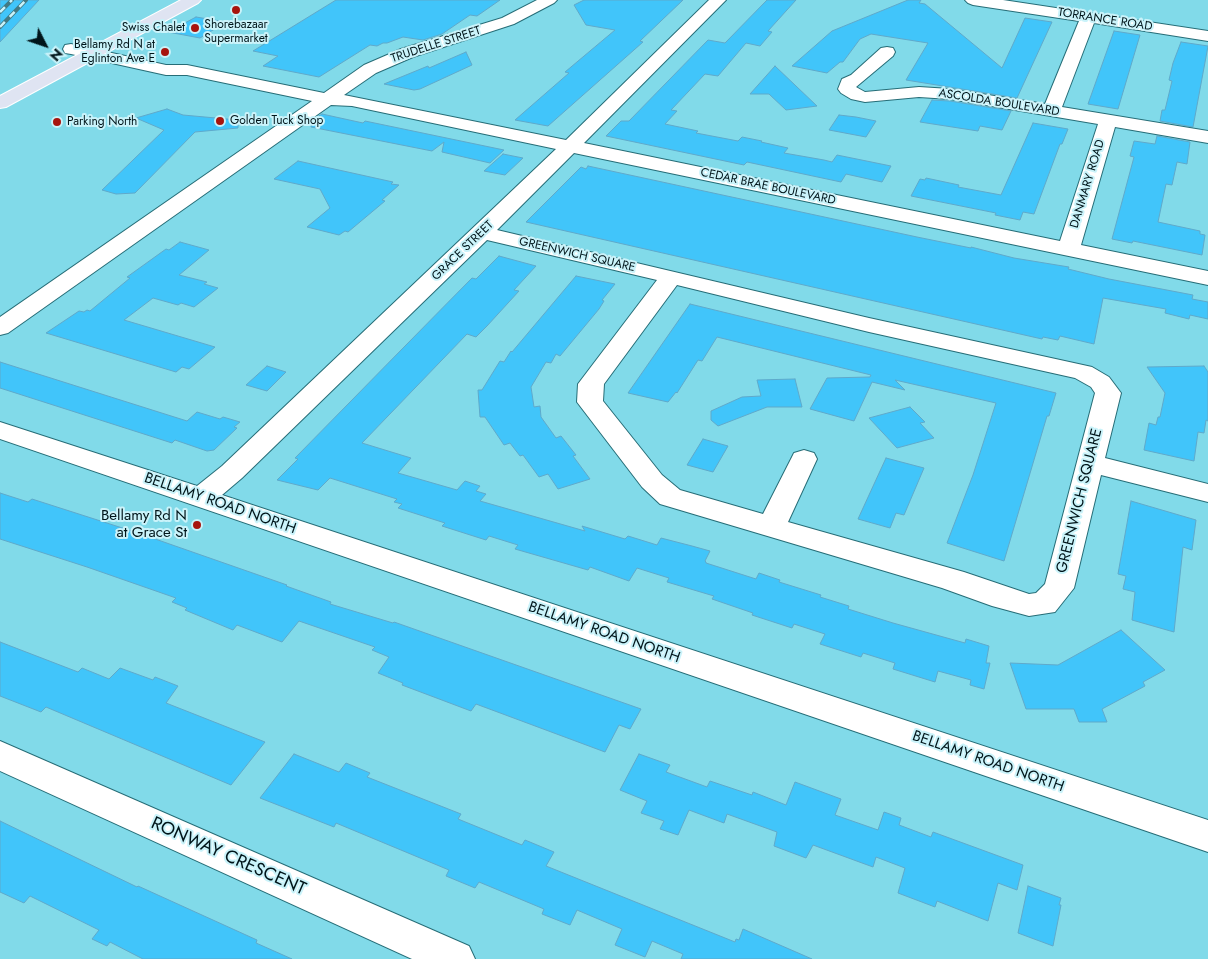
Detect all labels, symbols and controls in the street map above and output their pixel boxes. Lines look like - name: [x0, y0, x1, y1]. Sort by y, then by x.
- marker: Shorebazaar Supermarket: [230, 4, 242, 16]
- street label: TORRANCE ROAD: [1057, 5, 1153, 35]
- place label: Shorebazaar Supermarket: [204, 18, 268, 46]
- north arrow: [20, 20, 70, 70]
- place label: Swiss Chalet: [122, 21, 185, 35]
- marker: Swiss Chalet: [189, 22, 201, 34]
- street label: TRUDELLE STREET: [389, 24, 483, 66]
- place label: Bellamy Rd N at Eglinton Ave E: [74, 38, 155, 66]
- text: N: [45, 44, 68, 66]
- marker: Bellamy Rd N at Eglinton Ave E: [159, 46, 171, 58]
- street label: ASCOLDA BOULEVARD: [938, 86, 1060, 120]
- place label: Golden Tuck Shop: [230, 114, 323, 128]
- place label: Parking North: [67, 115, 137, 129]
- marker: Golden Tuck Shop: [214, 115, 226, 127]
- marker: Parking North: [51, 116, 63, 128]
- street label: DANMARY ROAD: [1068, 138, 1108, 230]
- street label: CEDAR BRAE BOULEVARD: [699, 166, 837, 208]
- street label: GRACE STREET: [429, 218, 497, 284]
- street label: GREENWICH SQUARE: [518, 235, 636, 275]
- street label: GREENWICH SQUARE: [1053, 427, 1107, 575]
- street label: BELLAMY ROAD NORTH: [142, 470, 298, 538]
- place label: Bellamy Rd N at Grace St: [101, 507, 187, 542]
- marker: Bellamy Rd N at Grace St: [191, 519, 203, 531]
- street label: BELLAMY ROAD NORTH: [526, 599, 682, 667]
- street label: BELLAMY ROAD NORTH: [910, 728, 1066, 796]
- street label: RONWAY CRESCENT: [147, 813, 309, 901]

